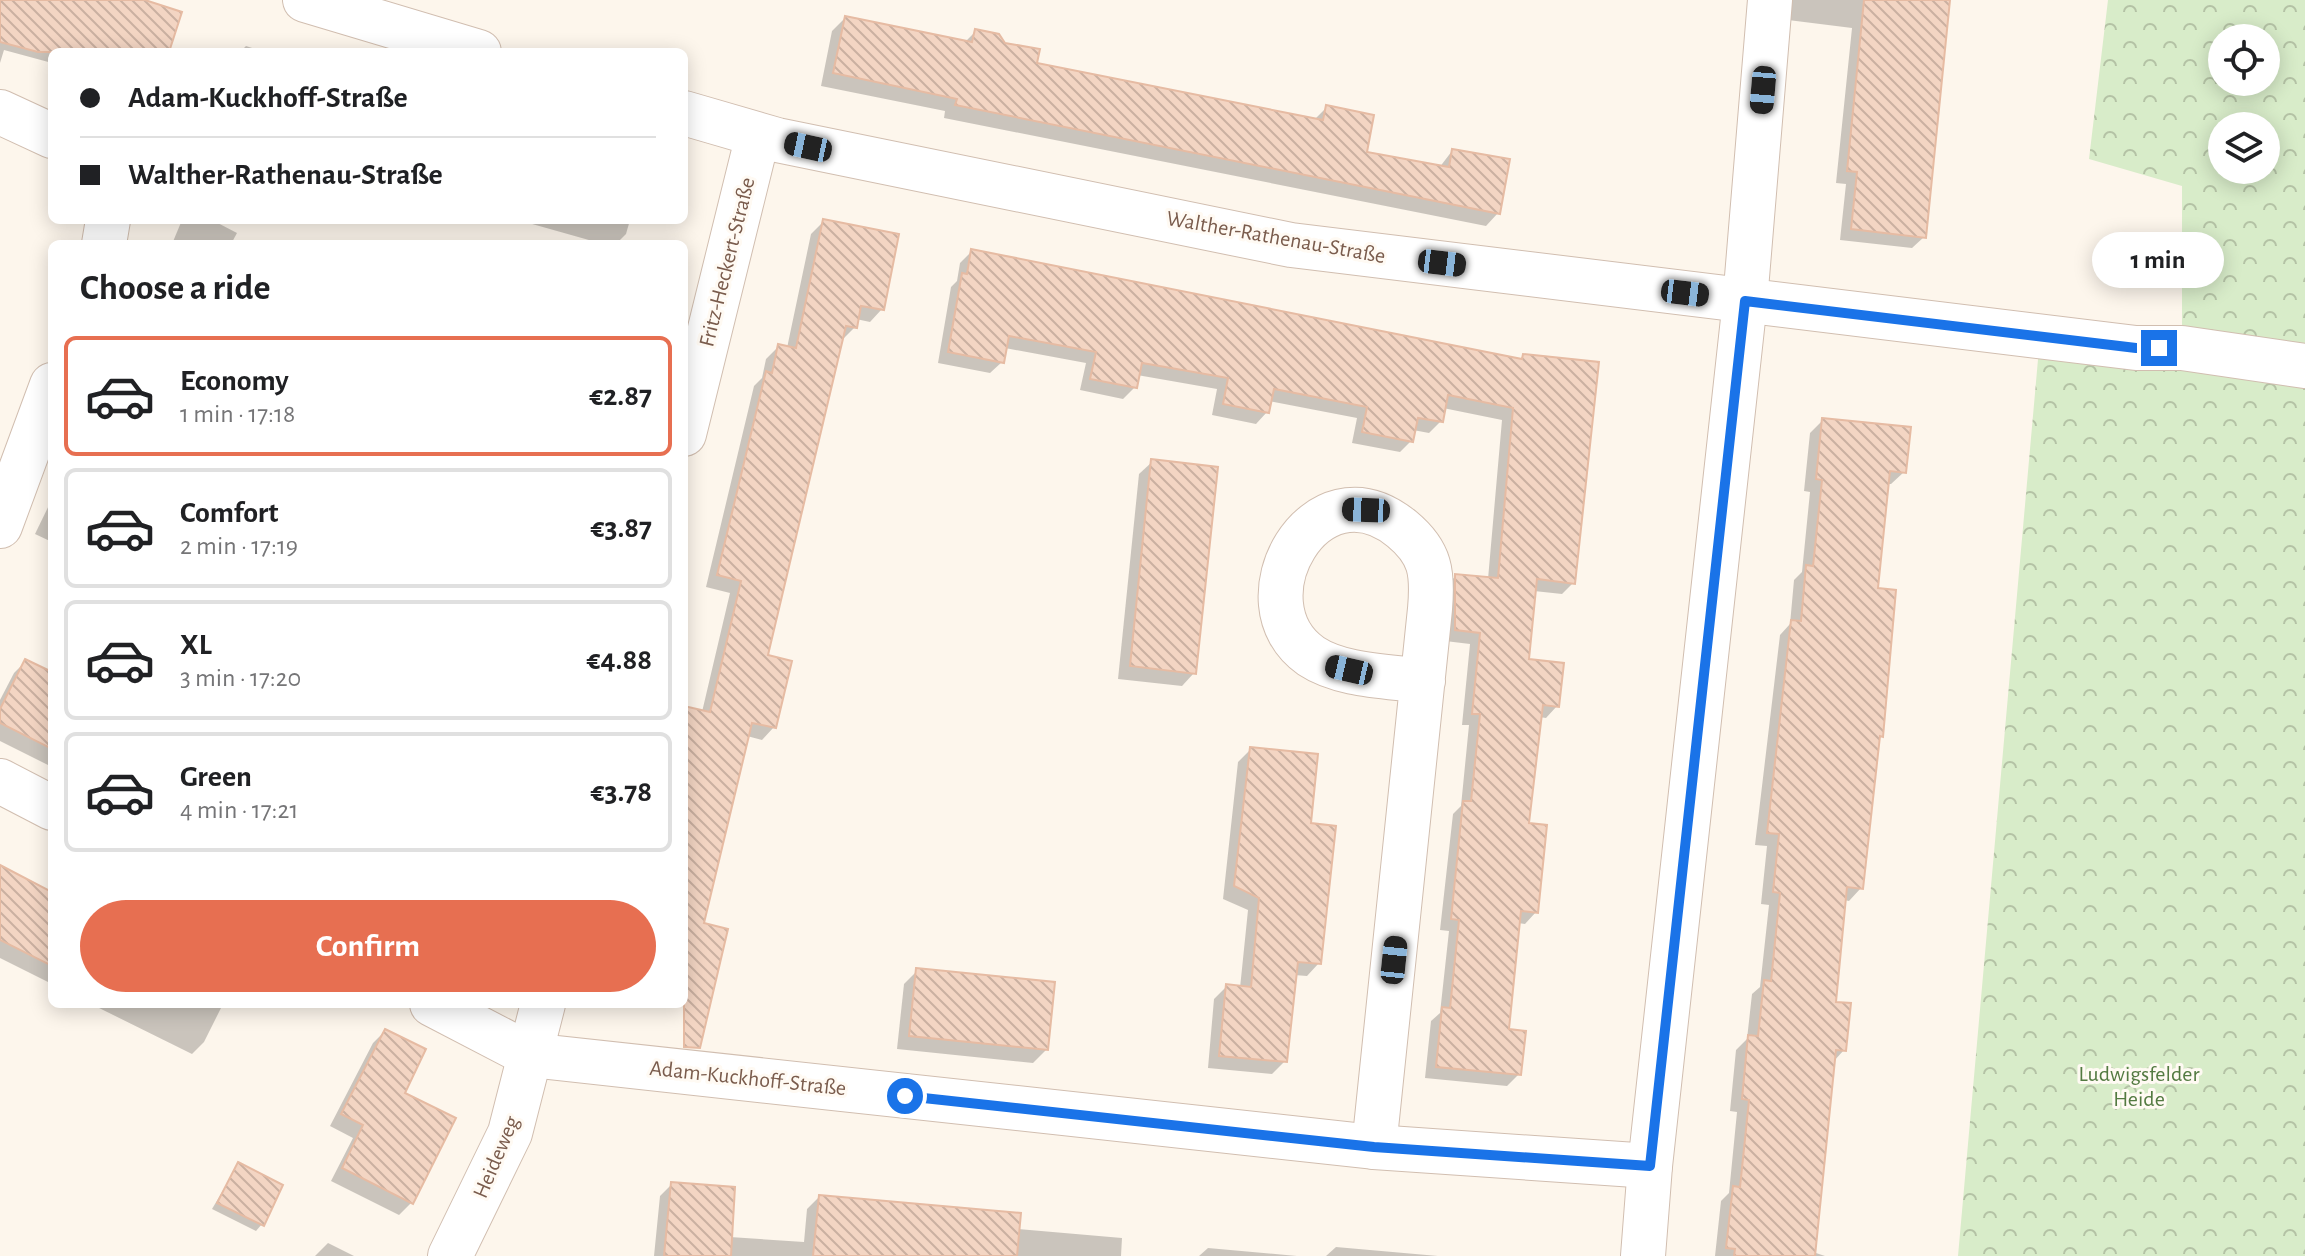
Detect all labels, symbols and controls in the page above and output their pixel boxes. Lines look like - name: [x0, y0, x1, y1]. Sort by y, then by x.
- map controls: [2208, 24, 2280, 184]
- button: locate: [2208, 24, 2280, 96]
- car: [1749, 65, 1777, 115]
- text: Adam-Kuckhoff-Straße: [128, 83, 408, 113]
- button: layers: [2208, 112, 2280, 184]
- car: [782, 130, 834, 164]
- text: Walther-Rathenau-Straße: [128, 160, 443, 190]
- street label: Fritz-Heckert-Straße: [695, 175, 759, 349]
- street label: Walther-Rathenau-Straße: [1165, 207, 1387, 267]
- callout: 1 min: [2093, 232, 2225, 288]
- text: 1 min: [2131, 247, 2185, 273]
- car: [1417, 248, 1467, 278]
- text: Choose a ride: [80, 270, 270, 306]
- car: [1660, 278, 1710, 308]
- route end: [2141, 330, 2177, 366]
- icon: car: [84, 360, 156, 432]
- text: Economy: [180, 366, 289, 396]
- text: €2.87: [589, 381, 652, 411]
- text: 1 min · 17:18: [180, 401, 295, 427]
- icon: car: [84, 492, 156, 564]
- car: [1342, 497, 1390, 523]
- text: Comfort: [180, 498, 279, 528]
- text: €3.87: [590, 513, 652, 543]
- text: 2 min · 17:19: [180, 533, 298, 559]
- icon: car: [84, 624, 156, 696]
- text: XL: [180, 630, 212, 660]
- text: €4.88: [586, 645, 652, 675]
- car: [1323, 653, 1375, 687]
- text: 3 min · 17:20: [180, 665, 301, 691]
- icon: car: [84, 756, 156, 828]
- text: Green: [180, 762, 252, 792]
- text: €3.78: [590, 777, 652, 807]
- text: 4 min · 17:21: [180, 797, 298, 823]
- button: Confirm: [80, 900, 656, 992]
- car: [1380, 935, 1408, 985]
- street label: Adam-Kuckhoff-Straße: [649, 1057, 847, 1099]
- park label: Ludwigsfelder Heide: [2078, 1063, 2200, 1110]
- route start: [887, 1078, 923, 1114]
- street label: Heideweg: [469, 1113, 523, 1201]

